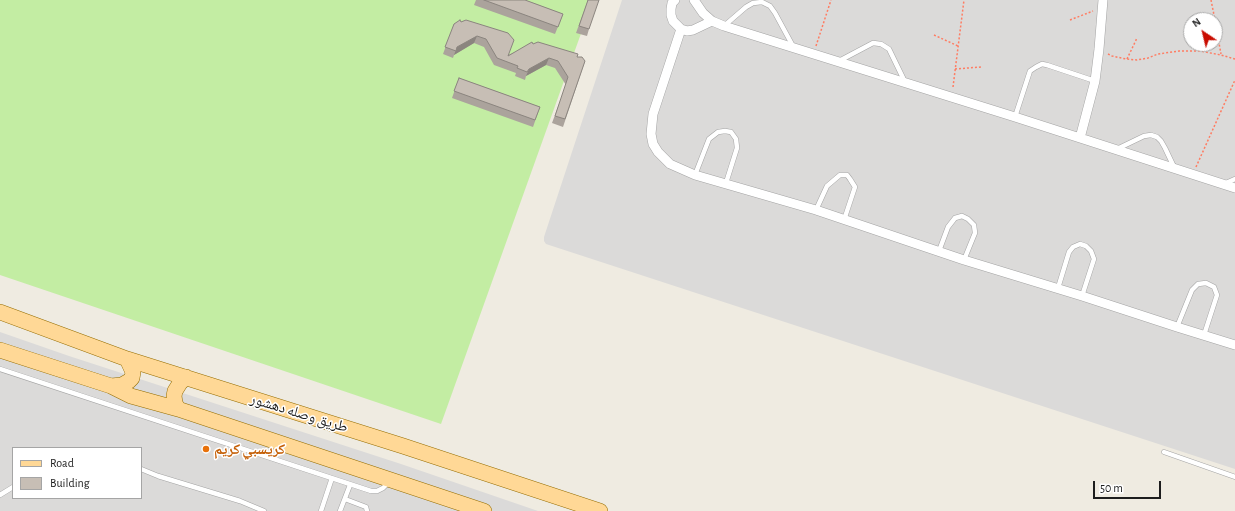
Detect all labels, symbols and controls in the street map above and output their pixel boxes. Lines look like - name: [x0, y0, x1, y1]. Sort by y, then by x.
- north arrow: [1183, 12, 1223, 52]
- text: N: [1190, 16, 1203, 29]
- street label: طريق وصله دهشور: [248, 390, 350, 436]
- place label: كريسبي كريم: [214, 440, 285, 458]
- marker: كريسبي كريم: [201, 444, 211, 454]
- legend: [12, 447, 142, 499]
- text: Road: [50, 457, 74, 469]
- scale bar: [1095, 473, 1163, 499]
- text: Building: [50, 477, 90, 489]
- text: 50 m: [1100, 482, 1123, 494]

